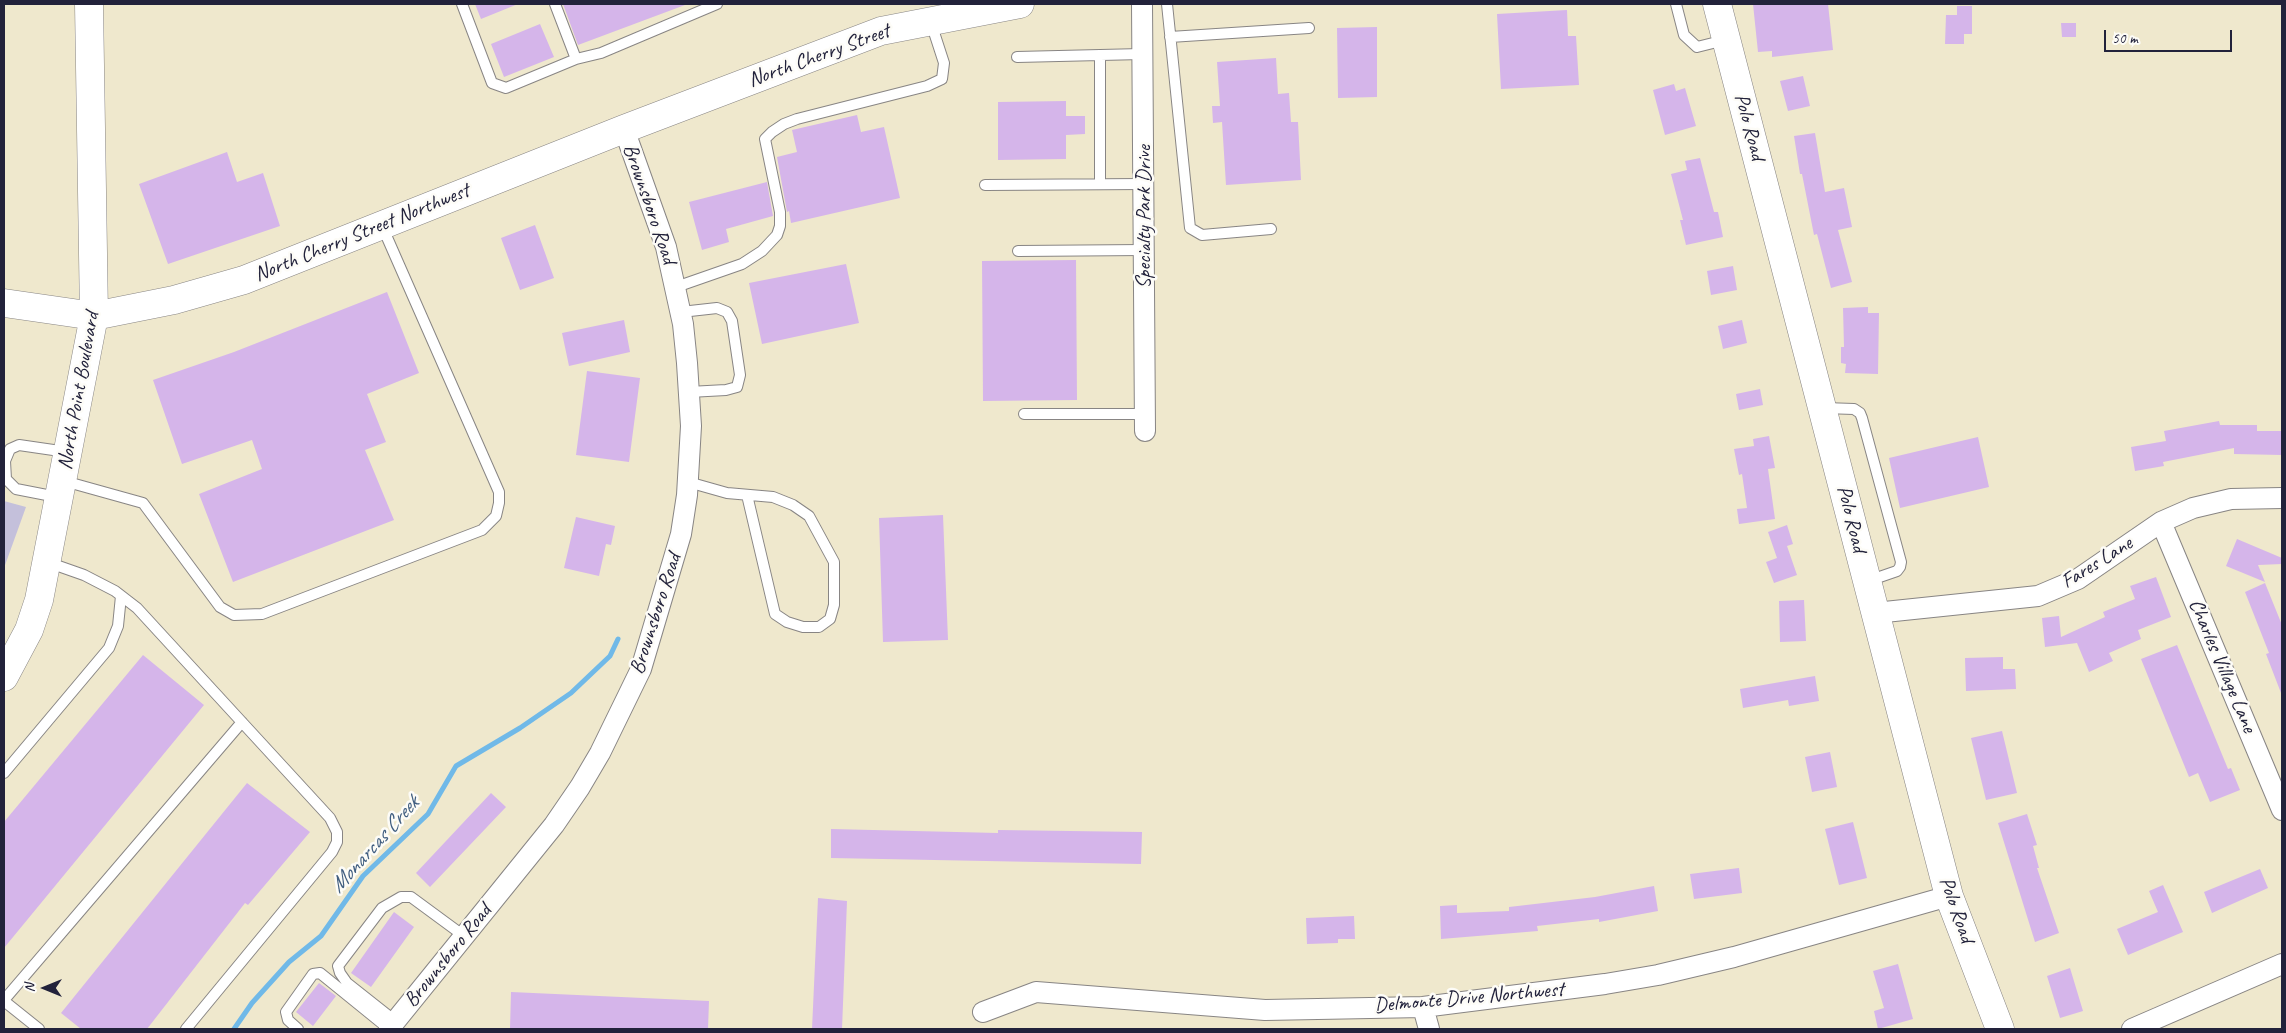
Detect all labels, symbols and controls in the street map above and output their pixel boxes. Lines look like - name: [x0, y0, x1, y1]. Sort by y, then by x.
- street label: North Cherry Street: [745, 19, 893, 93]
- scale bar: [2106, 20, 2234, 52]
- text: 50 m: [2112, 29, 2138, 48]
- street label: Polo Road: [1728, 91, 1770, 163]
- street label: Brownsboro Road: [617, 141, 681, 267]
- street label: Specialty Park Drive: [1131, 145, 1157, 289]
- street label: North Cherry Street Northwest: [251, 178, 473, 288]
- street label: North Point Boulevard: [53, 310, 105, 472]
- street label: Polo Road: [1831, 483, 1871, 555]
- street label: Fares Lane: [2057, 531, 2137, 595]
- street label: Brownsboro Road: [625, 551, 687, 677]
- street label: Charles Village Lane: [2183, 595, 2261, 737]
- water label: Monarcas Creek: [325, 791, 425, 899]
- street label: Polo Road: [1933, 874, 1979, 946]
- street label: Brownsboro Road: [399, 899, 497, 1013]
- north arrow: [20, 963, 70, 1013]
- street label: Delmonte Drive Northwest: [1373, 977, 1565, 1019]
- text: N: [21, 984, 38, 992]

